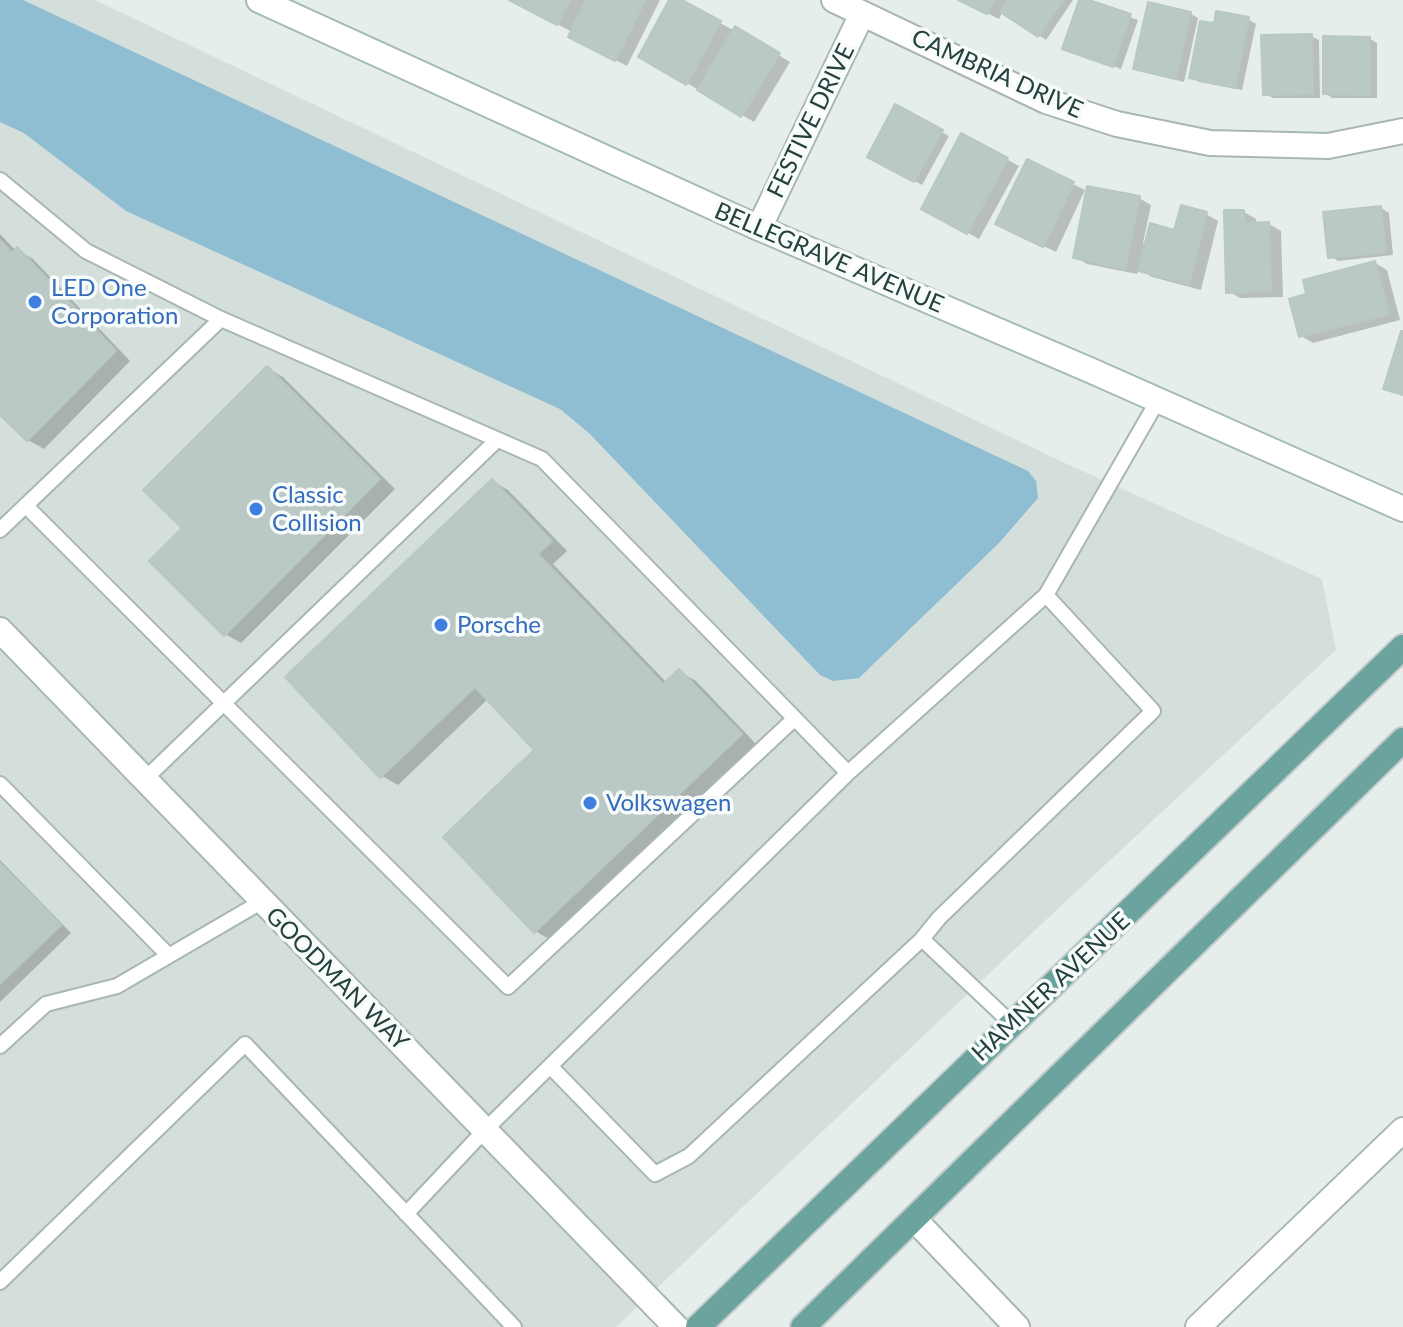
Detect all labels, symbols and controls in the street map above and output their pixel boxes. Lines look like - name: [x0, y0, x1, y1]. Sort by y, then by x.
- street label: CAMBRIA DRIVE: [907, 23, 1087, 125]
- street label: FESTIVE DRIVE: [761, 39, 861, 203]
- street label: BELLEGRAVE AVENUE: [710, 197, 948, 319]
- place label: LED One Corporation: [51, 274, 178, 330]
- marker: LED One Corporation: [26, 293, 44, 311]
- place label: Classic Collision: [272, 481, 362, 537]
- marker: Classic Collision: [247, 500, 265, 518]
- place label: Porsche: [457, 611, 541, 639]
- marker: Porsche: [432, 616, 450, 634]
- place label: Volkswagen: [606, 789, 731, 817]
- marker: Volkswagen: [581, 794, 599, 812]
- street label: GOODMAN WAY: [259, 901, 415, 1057]
- street label: HAMNER AVENUE: [966, 907, 1136, 1067]

